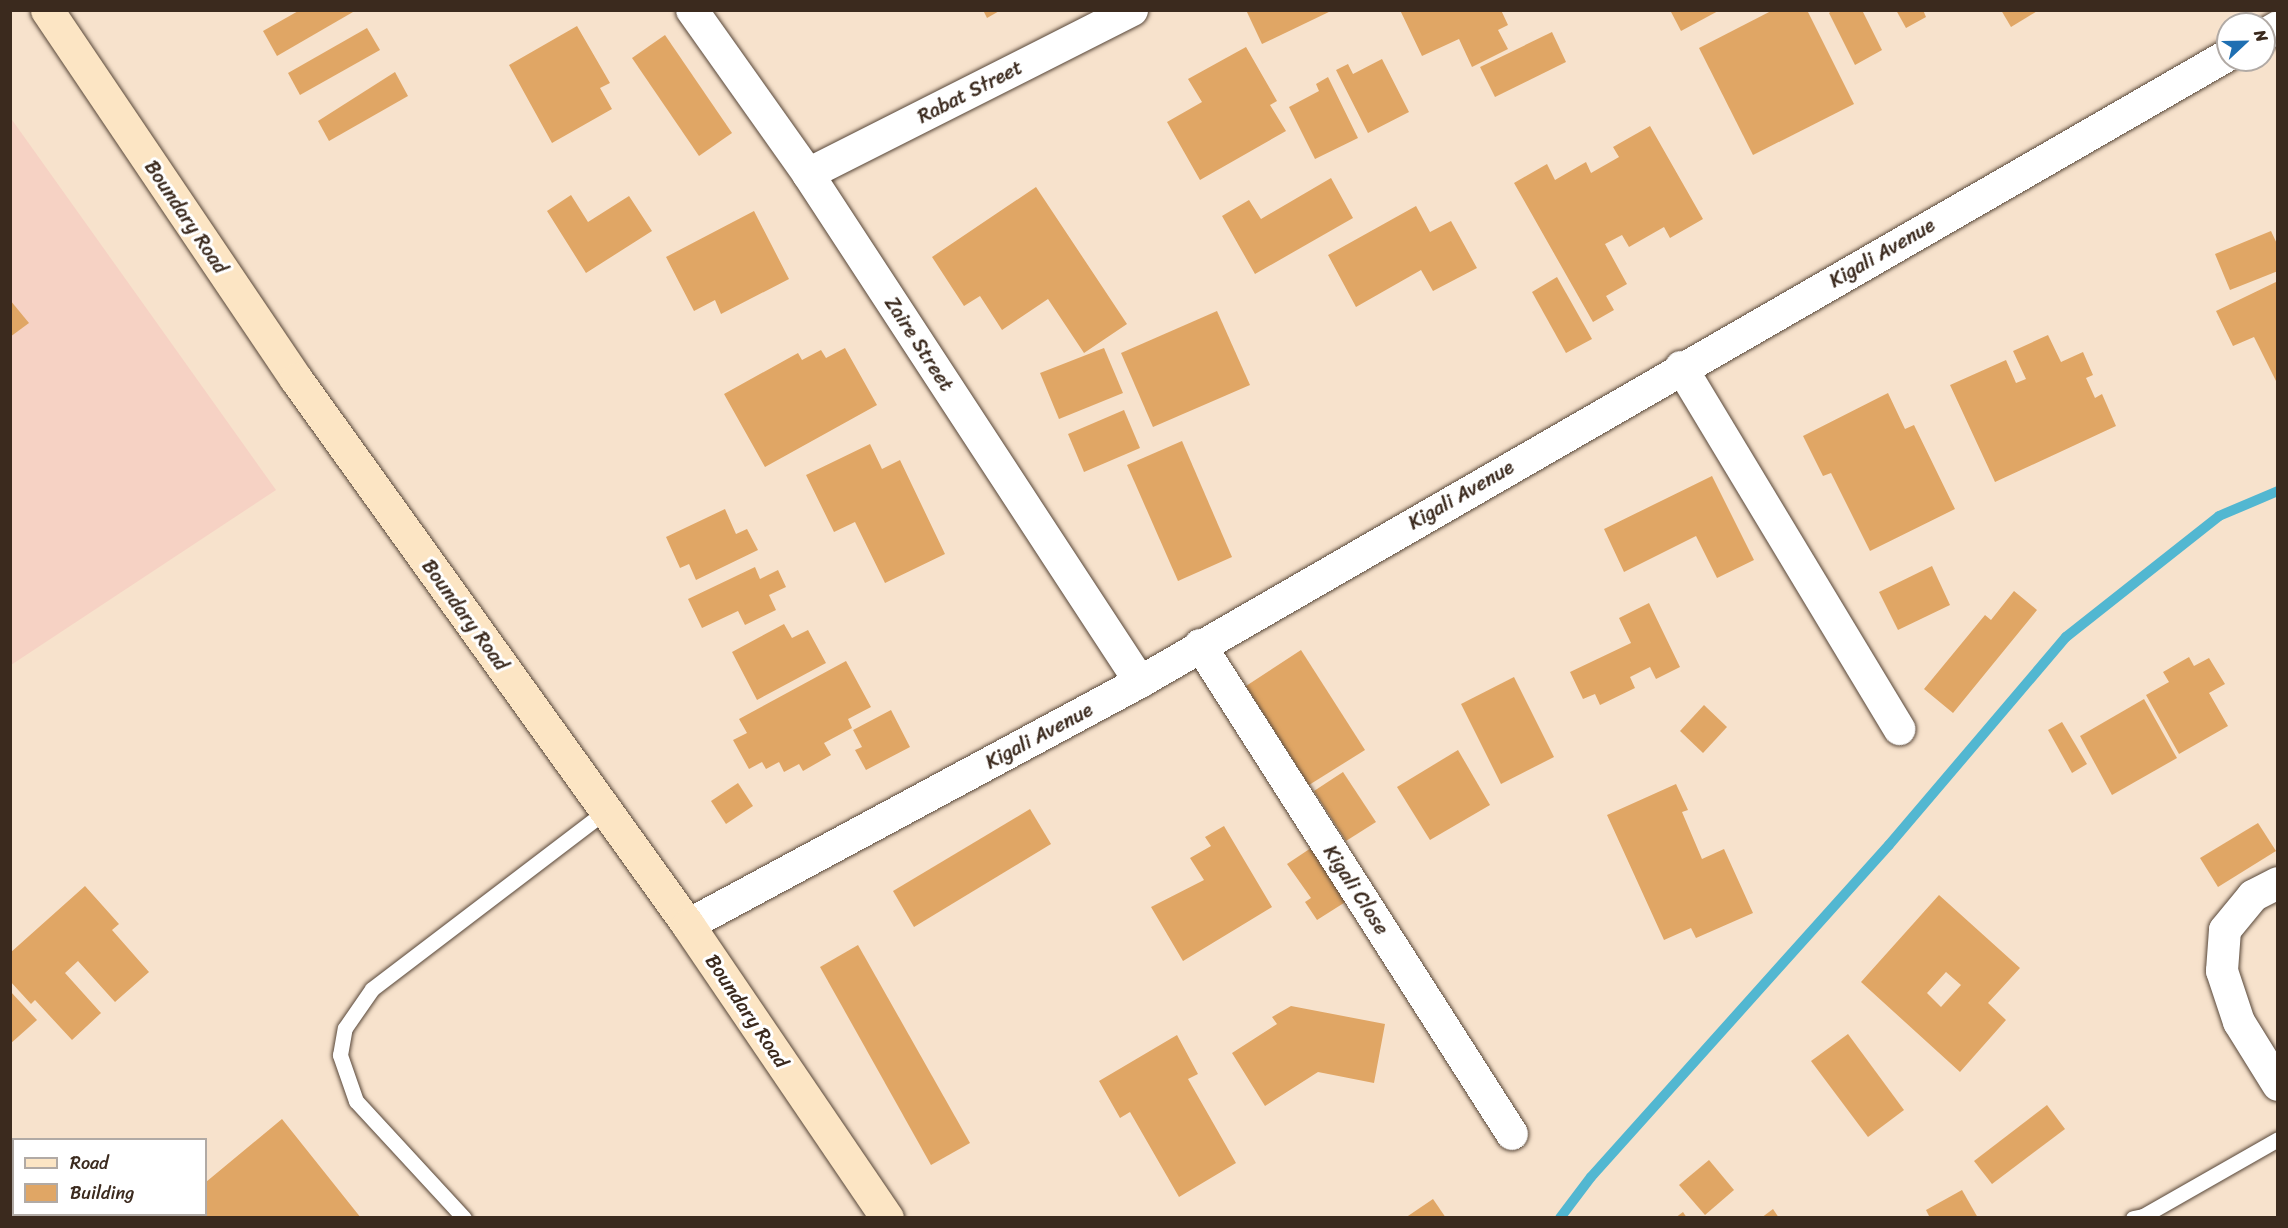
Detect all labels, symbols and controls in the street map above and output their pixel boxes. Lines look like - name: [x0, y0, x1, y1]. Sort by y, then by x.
- north arrow: [2216, 12, 2276, 72]
- text: N: [2246, 25, 2277, 46]
- street label: Rabat Street: [913, 55, 1027, 129]
- street label: Boundary Road: [139, 156, 233, 278]
- street label: Kigali Avenue: [1825, 213, 1939, 293]
- street label: Zaire Street: [880, 292, 958, 396]
- street label: Kigali Avenue: [1404, 455, 1518, 535]
- street label: Boundary Road: [417, 555, 513, 675]
- street label: Kigali Avenue: [981, 698, 1097, 774]
- street label: Kigali Close: [1318, 841, 1394, 939]
- street label: Boundary Road: [700, 950, 794, 1072]
- legend: [12, 1138, 207, 1216]
- text: Road: [70, 1147, 109, 1179]
- text: Building: [70, 1177, 134, 1209]

